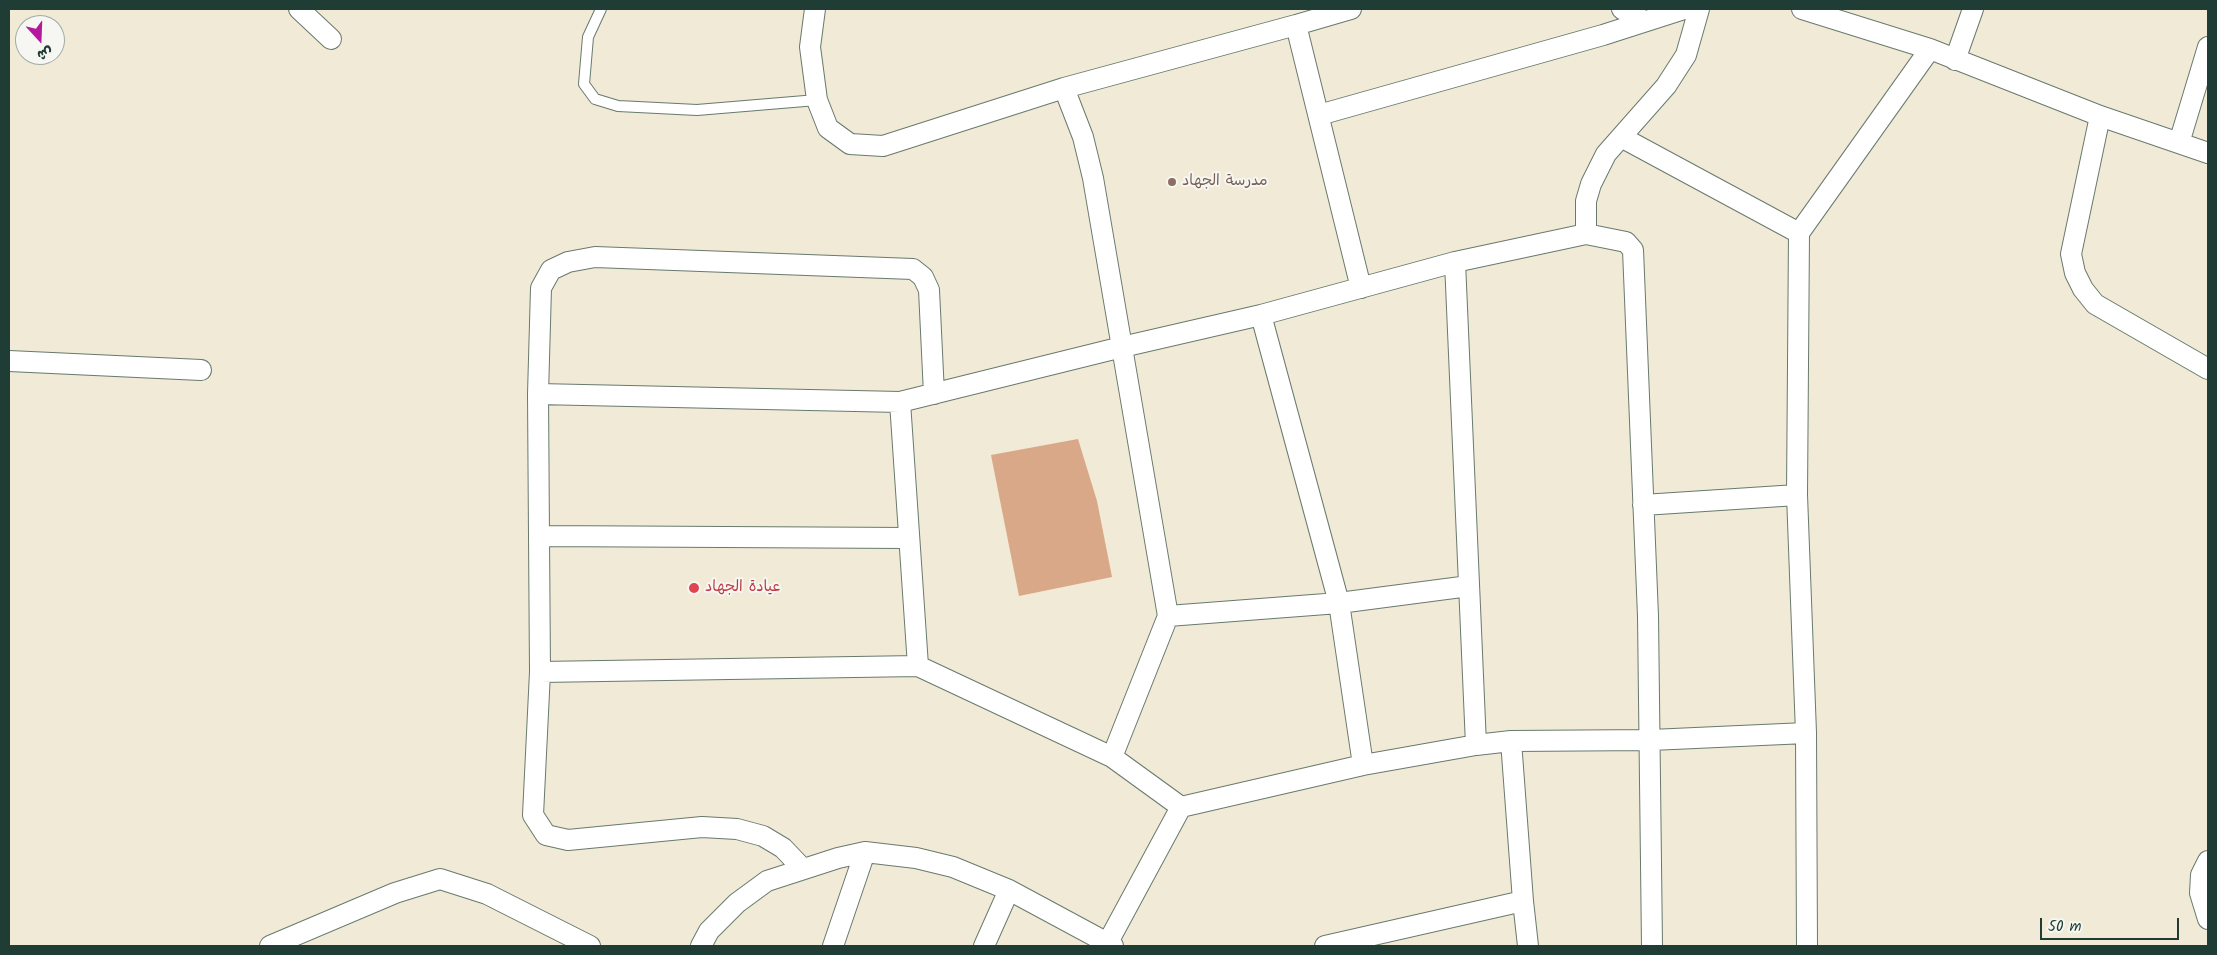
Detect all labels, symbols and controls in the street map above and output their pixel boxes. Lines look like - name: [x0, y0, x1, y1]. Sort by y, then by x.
- north arrow: [15, 15, 65, 65]
- text: ش: [34, 40, 56, 66]
- place label: مدرسة الجهاد: [1182, 173, 1268, 191]
- marker: مدرسة الجهاد: [1166, 176, 1178, 188]
- place label: عيادة الجهاد: [705, 579, 780, 597]
- marker: عيادة الجهاد: [687, 581, 701, 595]
- scale bar: [2042, 908, 2181, 940]
- text: 50 m: [2048, 915, 2082, 939]

